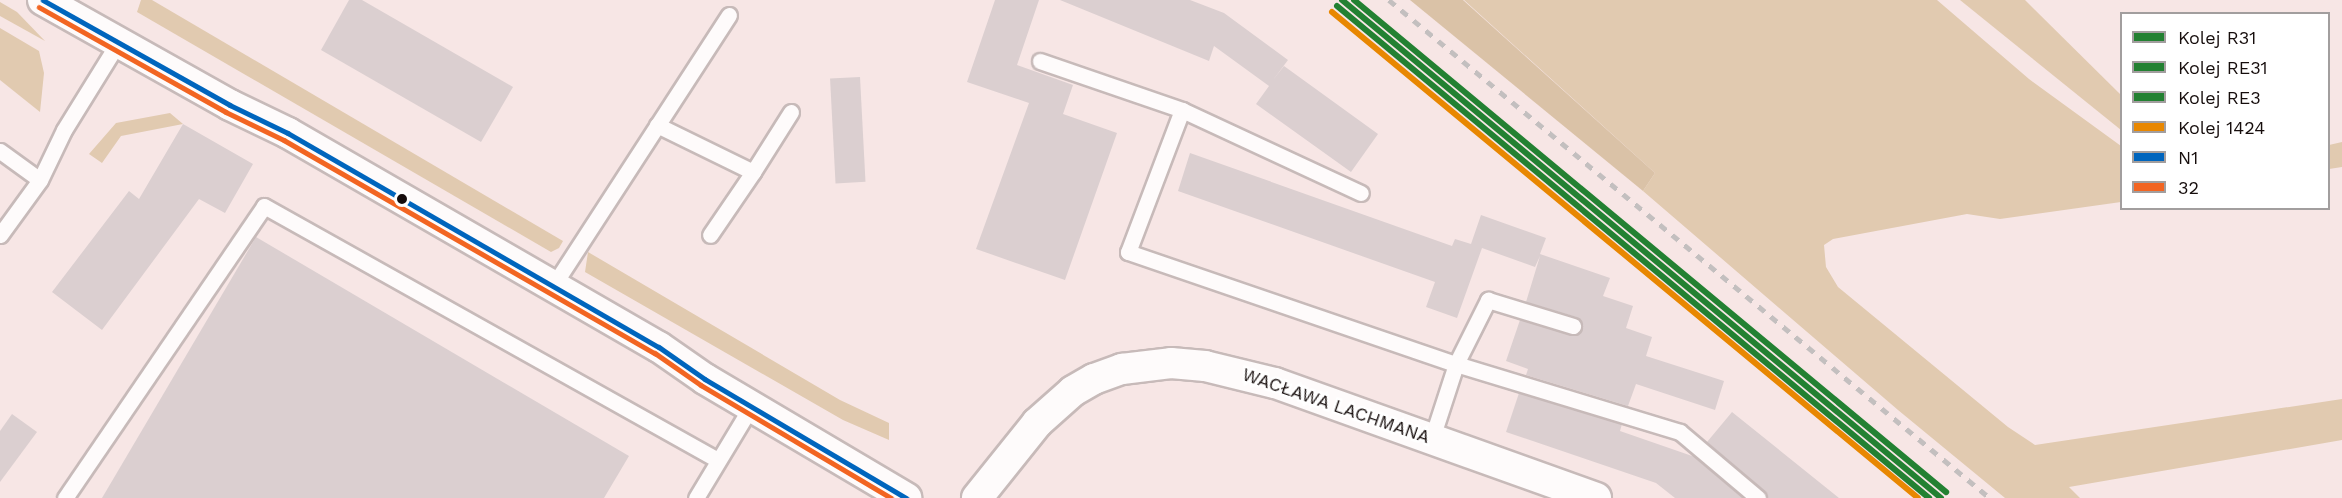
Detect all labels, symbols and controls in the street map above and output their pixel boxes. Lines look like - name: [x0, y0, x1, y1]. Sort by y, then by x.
- legend: [2120, 12, 2330, 210]
- text: Kolej R31: [2178, 27, 2256, 48]
- text: Kolej RE31: [2178, 57, 2268, 78]
- text: Kolej RE3: [2178, 87, 2261, 108]
- text: Kolej 1424: [2178, 117, 2265, 138]
- text: N1: [2178, 147, 2198, 168]
- text: 32: [2178, 177, 2199, 198]
- unlabelled marker: [396, 193, 408, 205]
- street label: WACŁAWA LACHMANA: [1239, 364, 1433, 448]

